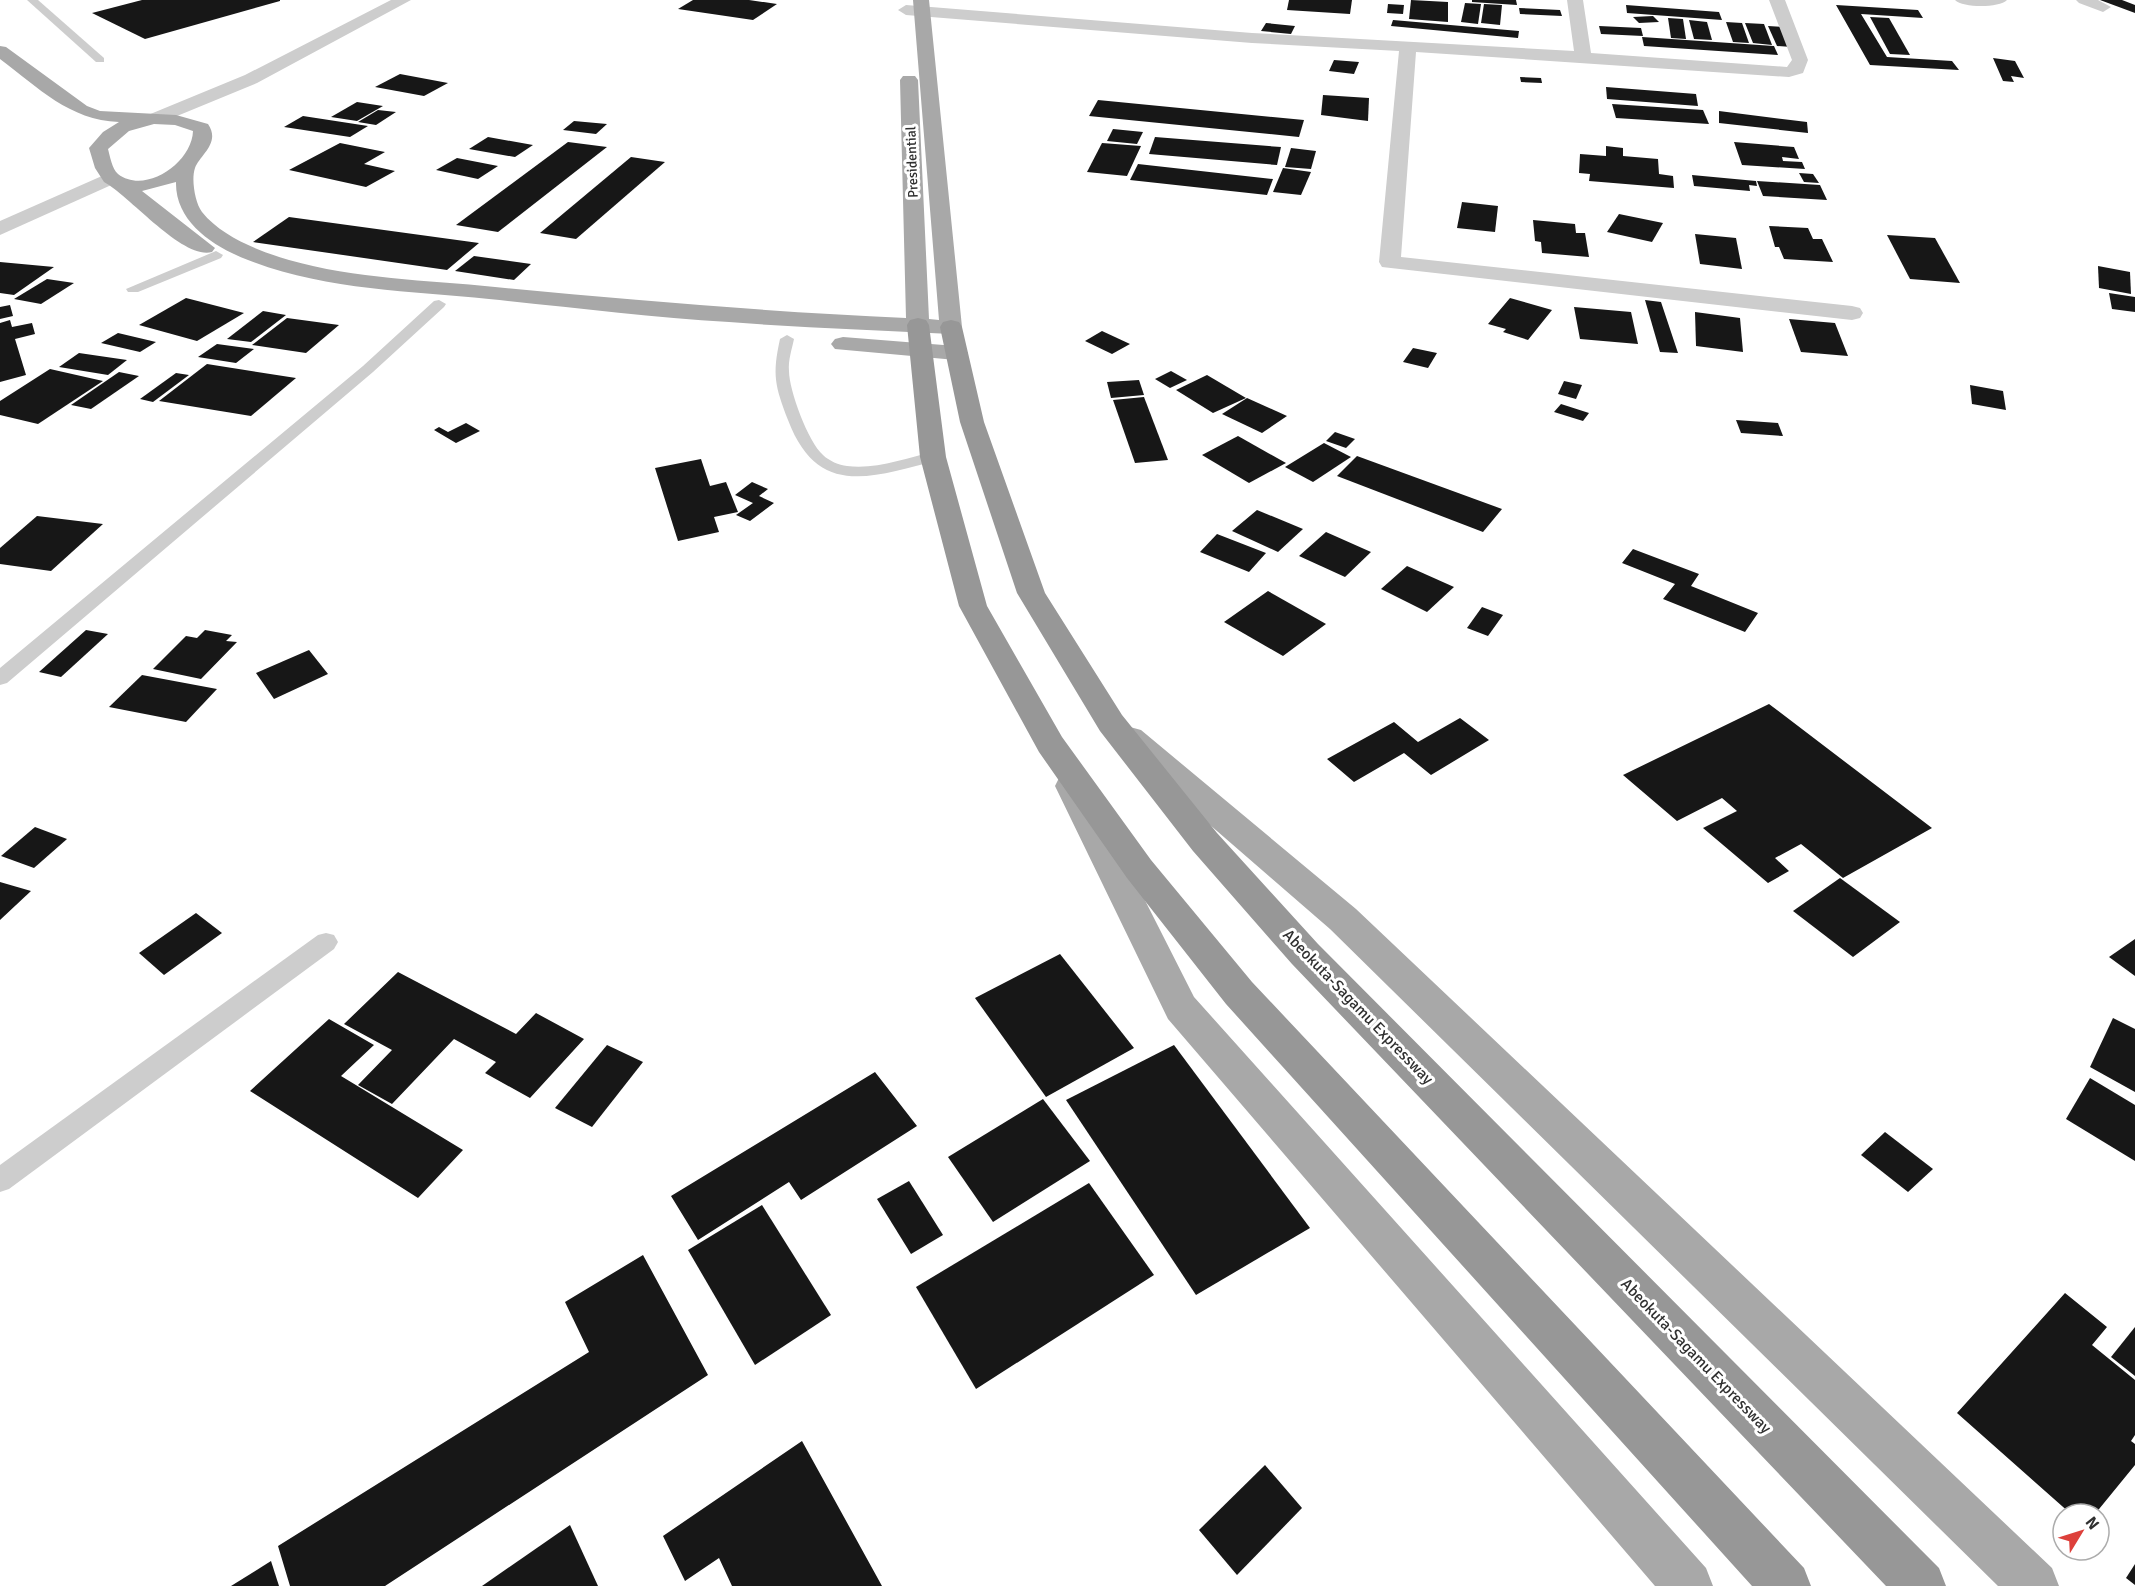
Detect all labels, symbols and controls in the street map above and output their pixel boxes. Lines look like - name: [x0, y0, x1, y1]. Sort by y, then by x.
- street label: Presidential: [902, 126, 922, 198]
- street label: Abeokuta-Sagamu Expressway: [1278, 925, 1438, 1089]
- street label: Abeokuta-Sagamu Expressway: [1616, 1274, 1776, 1438]
- north arrow: [2051, 1502, 2111, 1562]
- text: N: [2081, 1513, 2103, 1534]

